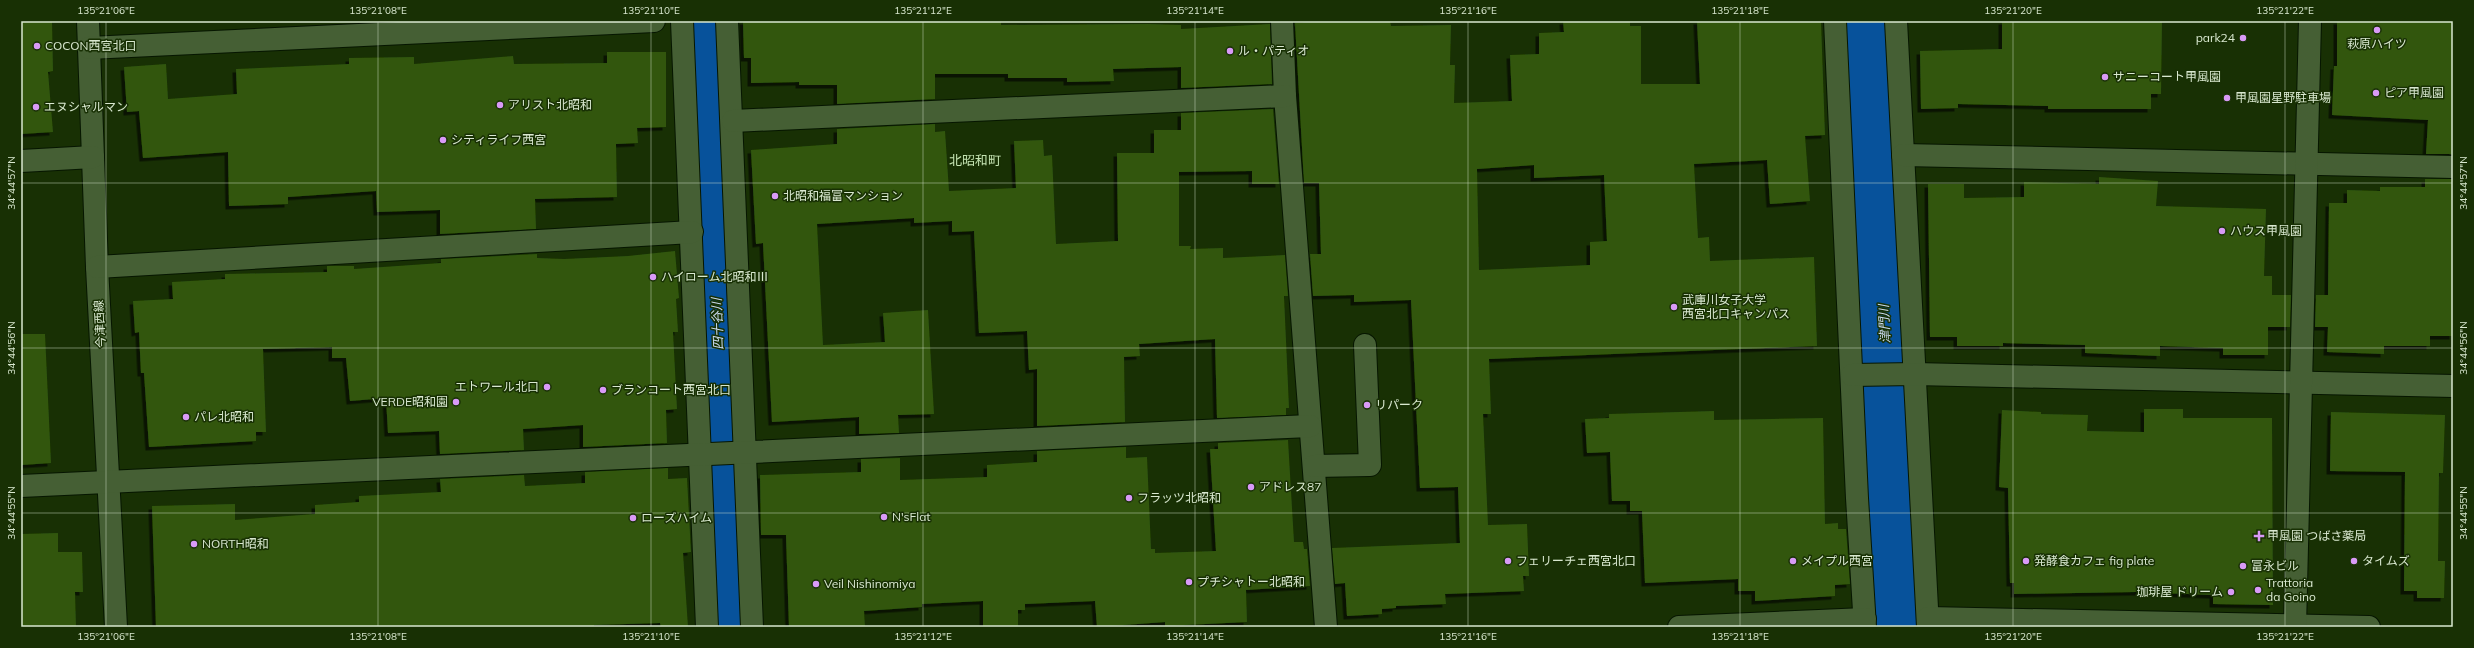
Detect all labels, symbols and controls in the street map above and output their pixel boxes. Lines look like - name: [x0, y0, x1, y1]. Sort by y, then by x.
- text: 135°21'06"E: [77, 4, 135, 17]
- text: 135°21'08"E: [349, 4, 407, 17]
- text: 135°21'10"E: [622, 4, 680, 17]
- text: 135°21'12"E: [894, 4, 952, 17]
- text: 135°21'14"E: [1166, 4, 1224, 17]
- text: 135°21'16"E: [1439, 4, 1497, 17]
- text: 135°21'18"E: [1711, 4, 1769, 17]
- text: 135°21'20"E: [1984, 4, 2042, 17]
- text: 135°21'22"E: [2256, 4, 2314, 17]
- marker: 萩原ハイツ: [2372, 25, 2382, 35]
- place label: park24: [2196, 30, 2235, 45]
- marker: park24: [2238, 33, 2248, 43]
- place label: 萩原ハイツ: [2347, 36, 2407, 51]
- place label: COCON西宮北口: [45, 38, 136, 53]
- marker: COCON西宮北口: [32, 41, 42, 51]
- place label: ル・パティオ: [1238, 43, 1309, 58]
- marker: ル・パティオ: [1225, 46, 1235, 56]
- place label: サニーコート甲風園: [2113, 69, 2221, 84]
- marker: サニーコート甲風園: [2100, 72, 2110, 82]
- place label: ピア甲風園: [2384, 85, 2444, 100]
- marker: ピア甲風園: [2371, 88, 2381, 98]
- place label: 甲風園星野駐車場: [2235, 90, 2331, 105]
- marker: 甲風園星野駐車場: [2222, 93, 2232, 103]
- place label: アリスト北昭和: [508, 97, 592, 112]
- place label: エヌシャルマン: [44, 99, 128, 114]
- marker: アリスト北昭和: [495, 100, 505, 110]
- marker: エヌシャルマン: [31, 102, 41, 112]
- place label: シティライフ西宮: [451, 132, 546, 147]
- marker: シティライフ西宮: [438, 135, 448, 145]
- district label: 北昭和町: [949, 152, 1001, 168]
- text: 34°44'57"N: [5, 156, 18, 210]
- text: 34°44'57"N: [2457, 156, 2470, 210]
- place label: 北昭和福富マンション: [783, 188, 903, 203]
- marker: 北昭和福富マンション: [770, 191, 780, 201]
- place label: ハウス甲風園: [2230, 223, 2302, 238]
- marker: ハウス甲風園: [2217, 226, 2227, 236]
- place label: ハイローム北昭和Ⅲ: [661, 269, 768, 284]
- marker: ハイローム北昭和Ⅲ: [648, 272, 658, 282]
- place label: 武庫川女子大学 西宮北口キャンパス: [1682, 292, 1790, 321]
- water label: 四十谷川: [708, 296, 726, 350]
- street label: 今津西線: [91, 300, 108, 348]
- marker: 武庫川女子大学 西宮北口キャンパス: [1669, 302, 1679, 312]
- water label: 津門川: [1875, 302, 1893, 344]
- text: 34°44'56"N: [5, 321, 18, 375]
- text: 34°44'56"N: [2457, 321, 2470, 375]
- place label: エトワール北口: [455, 379, 539, 394]
- marker: エトワール北口: [542, 382, 552, 392]
- place label: ブランコート西宮北口: [611, 382, 731, 397]
- marker: ブランコート西宮北口: [598, 385, 608, 395]
- place label: VERDE昭和園: [372, 394, 448, 409]
- marker: VERDE昭和園: [451, 397, 461, 407]
- place label: リパーク: [1375, 397, 1423, 412]
- marker: リパーク: [1362, 400, 1372, 410]
- place label: パレ北昭和: [194, 409, 254, 424]
- marker: パレ北昭和: [181, 412, 191, 422]
- place label: アドレス87: [1259, 479, 1321, 494]
- marker: アドレス87: [1246, 482, 1256, 492]
- text: 34°44'55"N: [5, 486, 18, 540]
- text: 34°44'55"N: [2457, 486, 2470, 540]
- place label: フラッツ北昭和: [1137, 490, 1221, 505]
- marker: フラッツ北昭和: [1124, 493, 1134, 503]
- place label: N'sFlat: [892, 509, 931, 524]
- place label: ローズハイム: [641, 510, 712, 525]
- marker: N'sFlat: [879, 512, 889, 522]
- marker: ローズハイム: [628, 513, 638, 523]
- place label: 甲風園 つばさ薬局: [2267, 528, 2366, 543]
- marker: 甲風園 つばさ薬局: [2254, 531, 2264, 541]
- place label: NORTH昭和: [202, 536, 269, 551]
- marker: NORTH昭和: [189, 539, 199, 549]
- place label: フェリーチェ西宮北口: [1516, 553, 1636, 568]
- place label: メイプル西宮: [1801, 553, 1873, 568]
- place label: 発酵食カフェ fig plate: [2034, 553, 2154, 568]
- place label: タイムズ: [2362, 553, 2410, 568]
- marker: フェリーチェ西宮北口: [1503, 556, 1513, 566]
- marker: メイプル西宮: [1788, 556, 1798, 566]
- marker: 発酵食カフェ fig plate: [2021, 556, 2031, 566]
- marker: タイムズ: [2349, 556, 2359, 566]
- place label: 富永ビル: [2251, 558, 2299, 573]
- marker: 富永ビル: [2238, 561, 2248, 571]
- place label: プチシャトー北昭和: [1197, 574, 1305, 589]
- place label: Trattoria da Goino: [2266, 575, 2316, 604]
- place label: Veil Nishinomiya: [824, 576, 915, 591]
- marker: プチシャトー北昭和: [1184, 577, 1194, 587]
- marker: Veil Nishinomiya: [811, 579, 821, 589]
- place label: 珈琲屋 ドリーム: [2136, 584, 2223, 599]
- marker: Trattoria da Goino: [2253, 585, 2263, 595]
- marker: 珈琲屋 ドリーム: [2226, 587, 2236, 597]
- text: 135°21'06"E: [77, 630, 135, 643]
- text: 135°21'08"E: [349, 630, 407, 643]
- text: 135°21'10"E: [622, 630, 680, 643]
- text: 135°21'12"E: [894, 630, 952, 643]
- text: 135°21'14"E: [1166, 630, 1224, 643]
- text: 135°21'16"E: [1439, 630, 1497, 643]
- text: 135°21'18"E: [1711, 630, 1769, 643]
- text: 135°21'20"E: [1984, 630, 2042, 643]
- text: 135°21'22"E: [2256, 630, 2314, 643]

